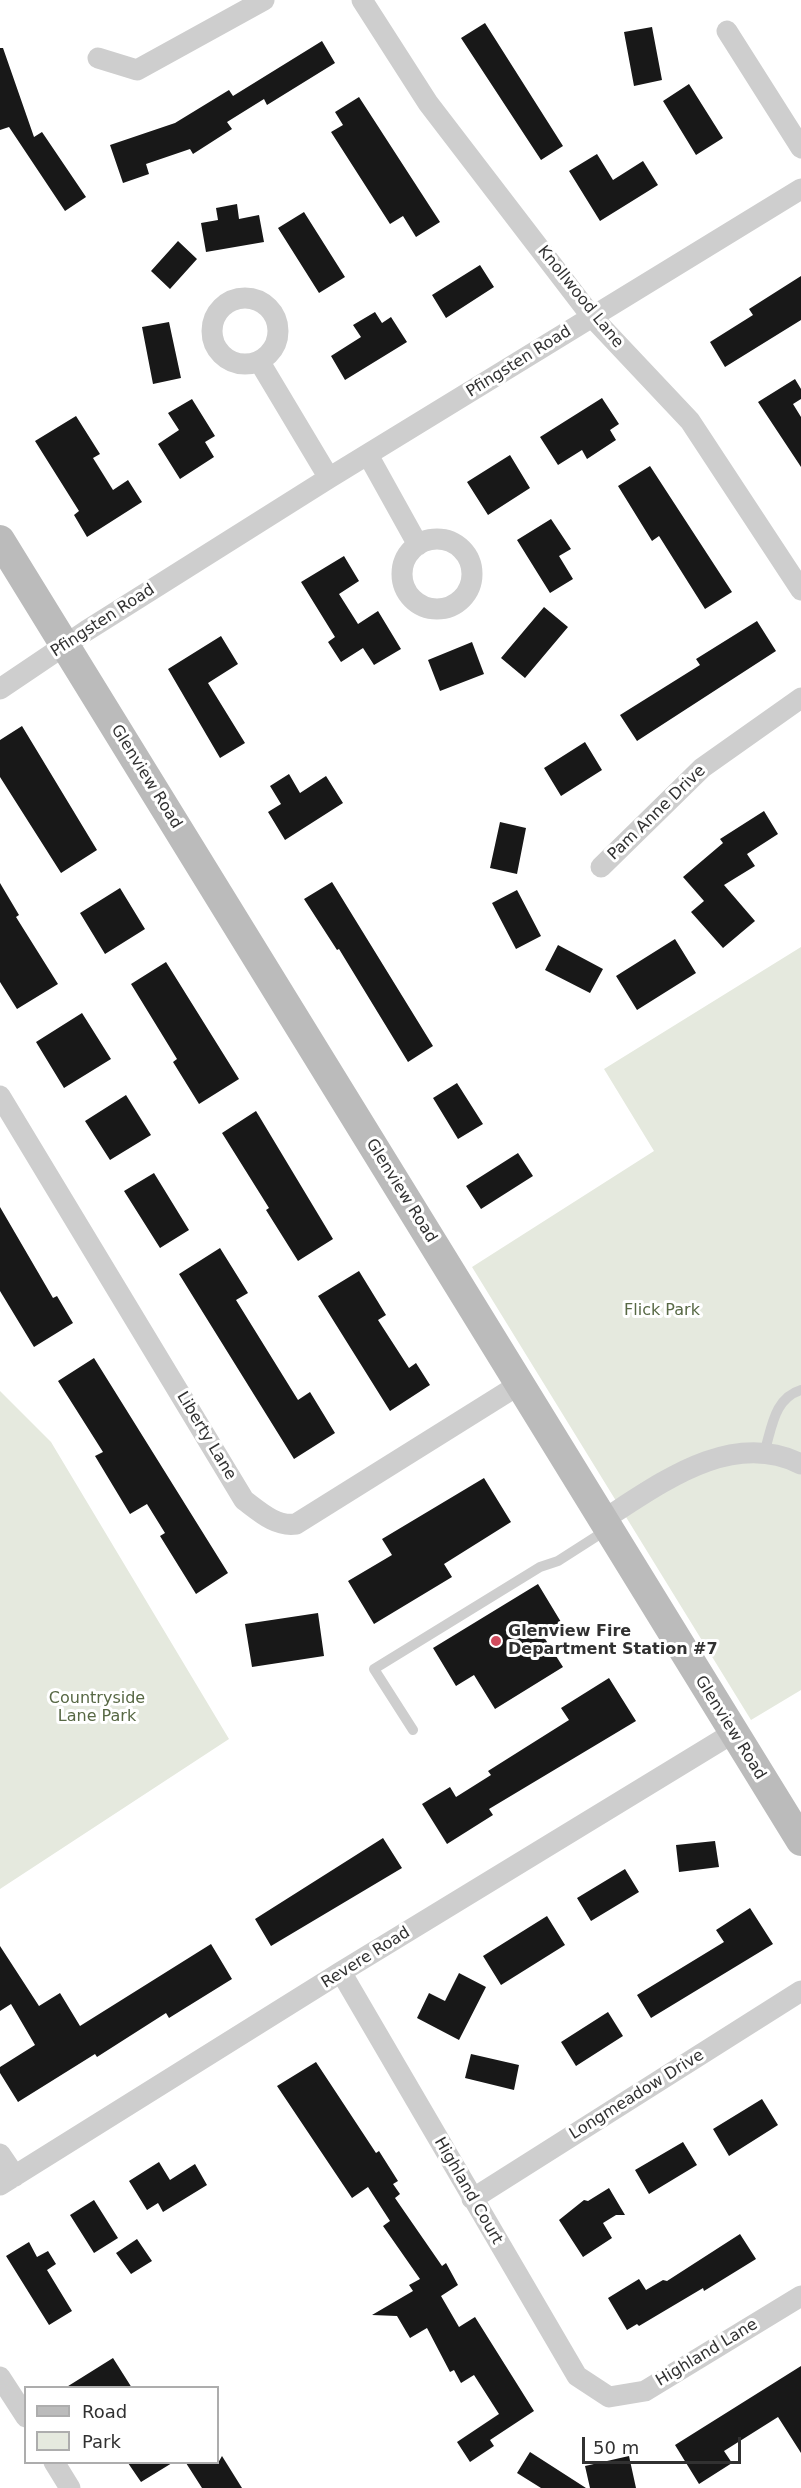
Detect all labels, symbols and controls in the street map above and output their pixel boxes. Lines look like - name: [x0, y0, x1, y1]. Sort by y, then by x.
- street label: Knollwood Lane: [533, 242, 627, 352]
- street label: Pfingsten Road: [463, 322, 575, 402]
- street label: Pfingsten Road: [48, 580, 158, 662]
- street label: Glenview Road: [106, 721, 186, 833]
- street label: Pam Anne Drive: [604, 762, 710, 864]
- street label: Glenview Road: [361, 1135, 441, 1247]
- park label: Flick Park: [624, 1301, 700, 1321]
- street label: Liberty Lane: [172, 1388, 240, 1484]
- place label: Glenview Fire Department Station #7: [508, 1622, 718, 1660]
- marker: Glenview Fire Department Station #7: [489, 1634, 503, 1648]
- street label: Glenview Road: [690, 1672, 770, 1784]
- park label: Countryside Lane Park: [49, 1689, 145, 1727]
- street label: Revere Road: [318, 1923, 414, 1993]
- street label: Longmeadow Drive: [566, 2046, 708, 2144]
- street label: Highland Court: [430, 2134, 506, 2248]
- street label: Highland Lane: [653, 2315, 761, 2391]
- legend: [24, 2386, 219, 2464]
- text: Road: [82, 2401, 127, 2422]
- scale bar: [585, 2425, 744, 2463]
- text: Park: [82, 2431, 121, 2452]
- text: 50 m: [593, 2437, 639, 2458]

